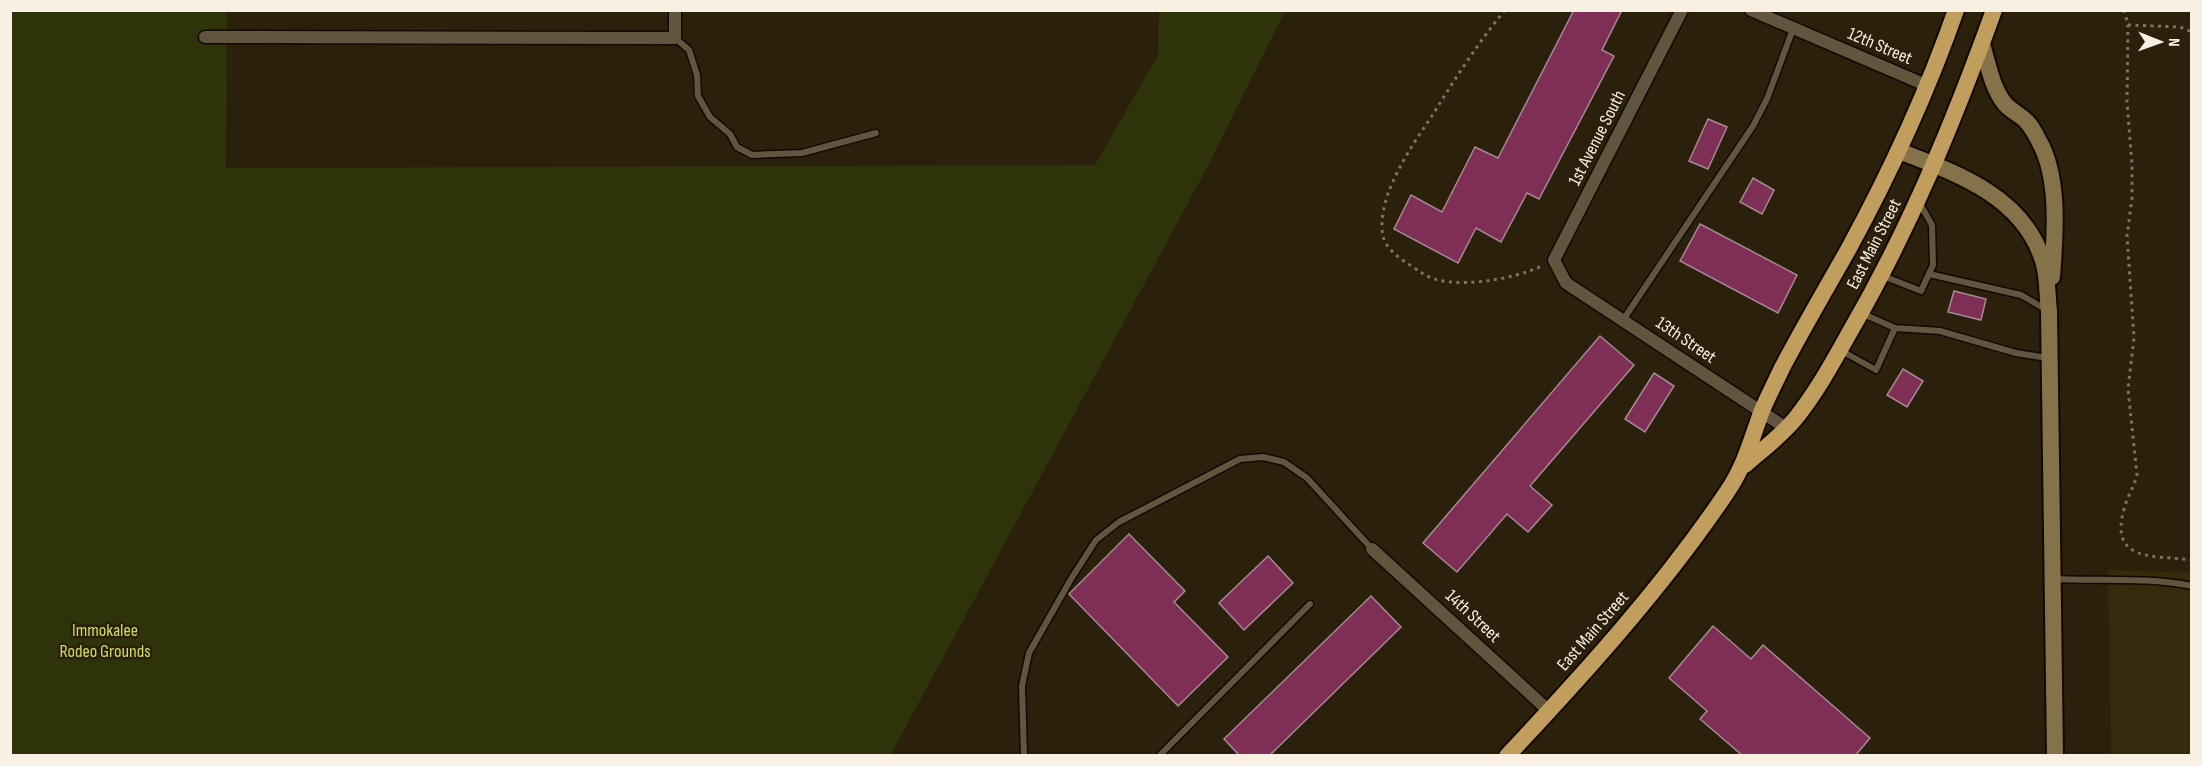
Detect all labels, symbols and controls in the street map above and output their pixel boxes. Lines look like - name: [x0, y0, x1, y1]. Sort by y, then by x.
- north arrow: [2130, 12, 2190, 72]
- street label: 12th Street: [1845, 23, 1916, 69]
- text: N: [2164, 38, 2183, 47]
- street label: 1st Avenue South: [1564, 87, 1630, 189]
- street label: East Main Street: [1842, 195, 1906, 293]
- street label: 13th Street: [1652, 312, 1720, 368]
- street label: 14th Street: [1441, 585, 1505, 647]
- street label: East Main Street: [1553, 587, 1634, 675]
- park label: Immokalee Rodeo Grounds: [59, 620, 151, 662]

